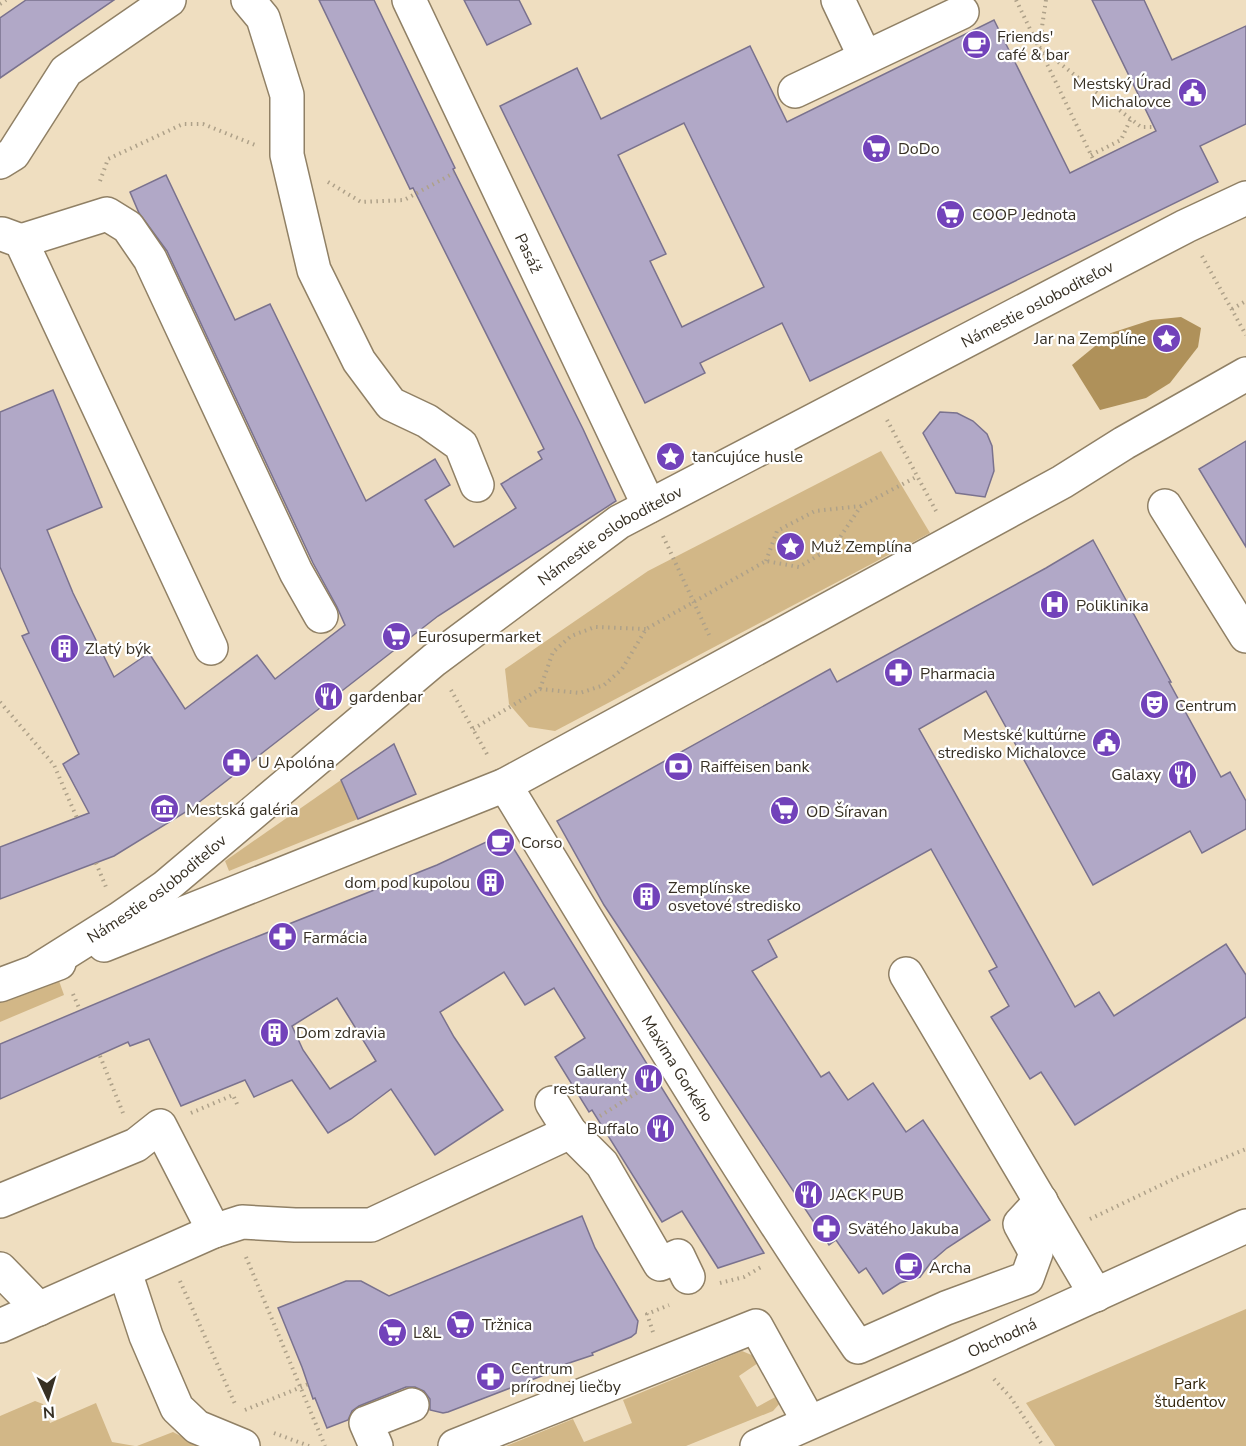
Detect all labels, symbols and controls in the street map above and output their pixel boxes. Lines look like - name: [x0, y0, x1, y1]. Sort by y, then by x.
- place label: Friends' café & bar: [997, 26, 1070, 66]
- cafe icon: Friends' café & bar: [960, 29, 992, 61]
- place label: Mestský Úrad Michalovce: [1073, 73, 1171, 113]
- public building icon: Mestský Úrad Michalovce: [1176, 76, 1208, 108]
- supermarket icon: DoDo: [861, 132, 893, 164]
- place label: DoDo: [898, 138, 940, 160]
- supermarket icon: COOP Jednota: [935, 198, 967, 230]
- place label: COOP Jednota: [972, 204, 1076, 226]
- street label: Pasáž: [509, 230, 547, 277]
- street label: Námestie osloboditeľov: [957, 255, 1118, 354]
- place icon: Jar na Zemplíne: [1151, 322, 1183, 354]
- place label: Jar na Zemplíne: [1033, 328, 1146, 350]
- place icon: tancujúce husle: [655, 440, 687, 472]
- place label: tancujúce husle: [692, 446, 803, 468]
- street label: Námestie osloboditeľov: [534, 480, 687, 591]
- place icon: Muž Zemplína: [774, 530, 806, 562]
- place label: Muž Zemplína: [811, 536, 912, 558]
- hospital icon: Poliklinika: [1039, 589, 1071, 621]
- place label: Poliklinika: [1076, 595, 1149, 617]
- supermarket icon: Eurosupermarket: [381, 620, 413, 652]
- place label: Eurosupermarket: [418, 626, 541, 648]
- building icon: Zlatý býk: [48, 632, 80, 664]
- place label: Zlatý býk: [85, 638, 152, 660]
- pharmacy icon: Pharmacia: [883, 657, 915, 689]
- place label: Pharmacia: [920, 663, 995, 685]
- restaurant icon: gardenbar: [312, 680, 344, 712]
- place label: gardenbar: [349, 686, 423, 708]
- theatre icon: Centrum: [1138, 689, 1170, 721]
- place label: Centrum: [1175, 695, 1237, 717]
- place label: Mestské kultúrne stredisko Michalovce: [937, 724, 1086, 764]
- public building icon: Mestské kultúrne stredisko Michalovce: [1091, 727, 1123, 759]
- pharmacy icon: U Apolóna: [221, 746, 253, 778]
- bank icon: Raiffeisen bank: [663, 750, 695, 782]
- place label: U Apolóna: [258, 752, 335, 774]
- place label: Raiffeisen bank: [700, 756, 811, 778]
- restaurant icon: Galaxy: [1166, 758, 1198, 790]
- place label: Galaxy: [1111, 764, 1162, 786]
- museum icon: Mestská galéria: [149, 793, 181, 825]
- supermarket icon: OD Šíravan: [769, 795, 801, 827]
- place label: Mestská galéria: [186, 799, 299, 821]
- place label: OD Šíravan: [806, 801, 888, 823]
- cafe icon: Corso: [484, 826, 516, 858]
- street label: Námestie osloboditeľov: [83, 829, 232, 949]
- place label: Corso: [521, 832, 562, 854]
- building icon: dom pod kupolou: [475, 866, 507, 898]
- place label: dom pod kupolou: [345, 872, 470, 894]
- place label: Zemplínske osvetové stredisko: [668, 877, 801, 917]
- building icon: Zemplínske osvetové stredisko: [631, 880, 663, 912]
- pharmacy icon: Farmácia: [266, 921, 298, 953]
- place label: Farmácia: [303, 927, 367, 949]
- street label: Maxima Gorkého: [636, 1012, 718, 1126]
- building icon: Dom zdravia: [259, 1016, 291, 1048]
- place label: Dom zdravia: [296, 1022, 386, 1044]
- place label: Gallery restaurant: [553, 1060, 628, 1100]
- restaurant icon: Gallery restaurant: [632, 1063, 664, 1095]
- restaurant icon: Buffalo: [644, 1112, 676, 1144]
- place label: Buffalo: [587, 1118, 639, 1140]
- restaurant icon: JACK PUB: [793, 1178, 825, 1210]
- place label: JACK PUB: [829, 1184, 904, 1206]
- pharmacy icon: Svätého Jakuba: [811, 1212, 843, 1244]
- place label: Svätého Jakuba: [848, 1218, 959, 1240]
- cafe icon: Archa: [892, 1251, 924, 1283]
- place label: Archa: [929, 1257, 971, 1279]
- supermarket icon: Tržnica: [445, 1308, 477, 1340]
- street label: Obchodná: [964, 1313, 1041, 1364]
- place label: Tržnica: [482, 1314, 532, 1336]
- supermarket icon: L&L: [376, 1316, 408, 1348]
- place label: L&L: [413, 1322, 442, 1344]
- place label: Centrum prírodnej liečby: [511, 1358, 622, 1398]
- pharmacy icon: Centrum prírodnej liečby: [474, 1361, 506, 1393]
- north arrow: [18, 1368, 78, 1428]
- park label: Park študentov: [1154, 1373, 1227, 1413]
- text: N: [42, 1401, 56, 1423]

